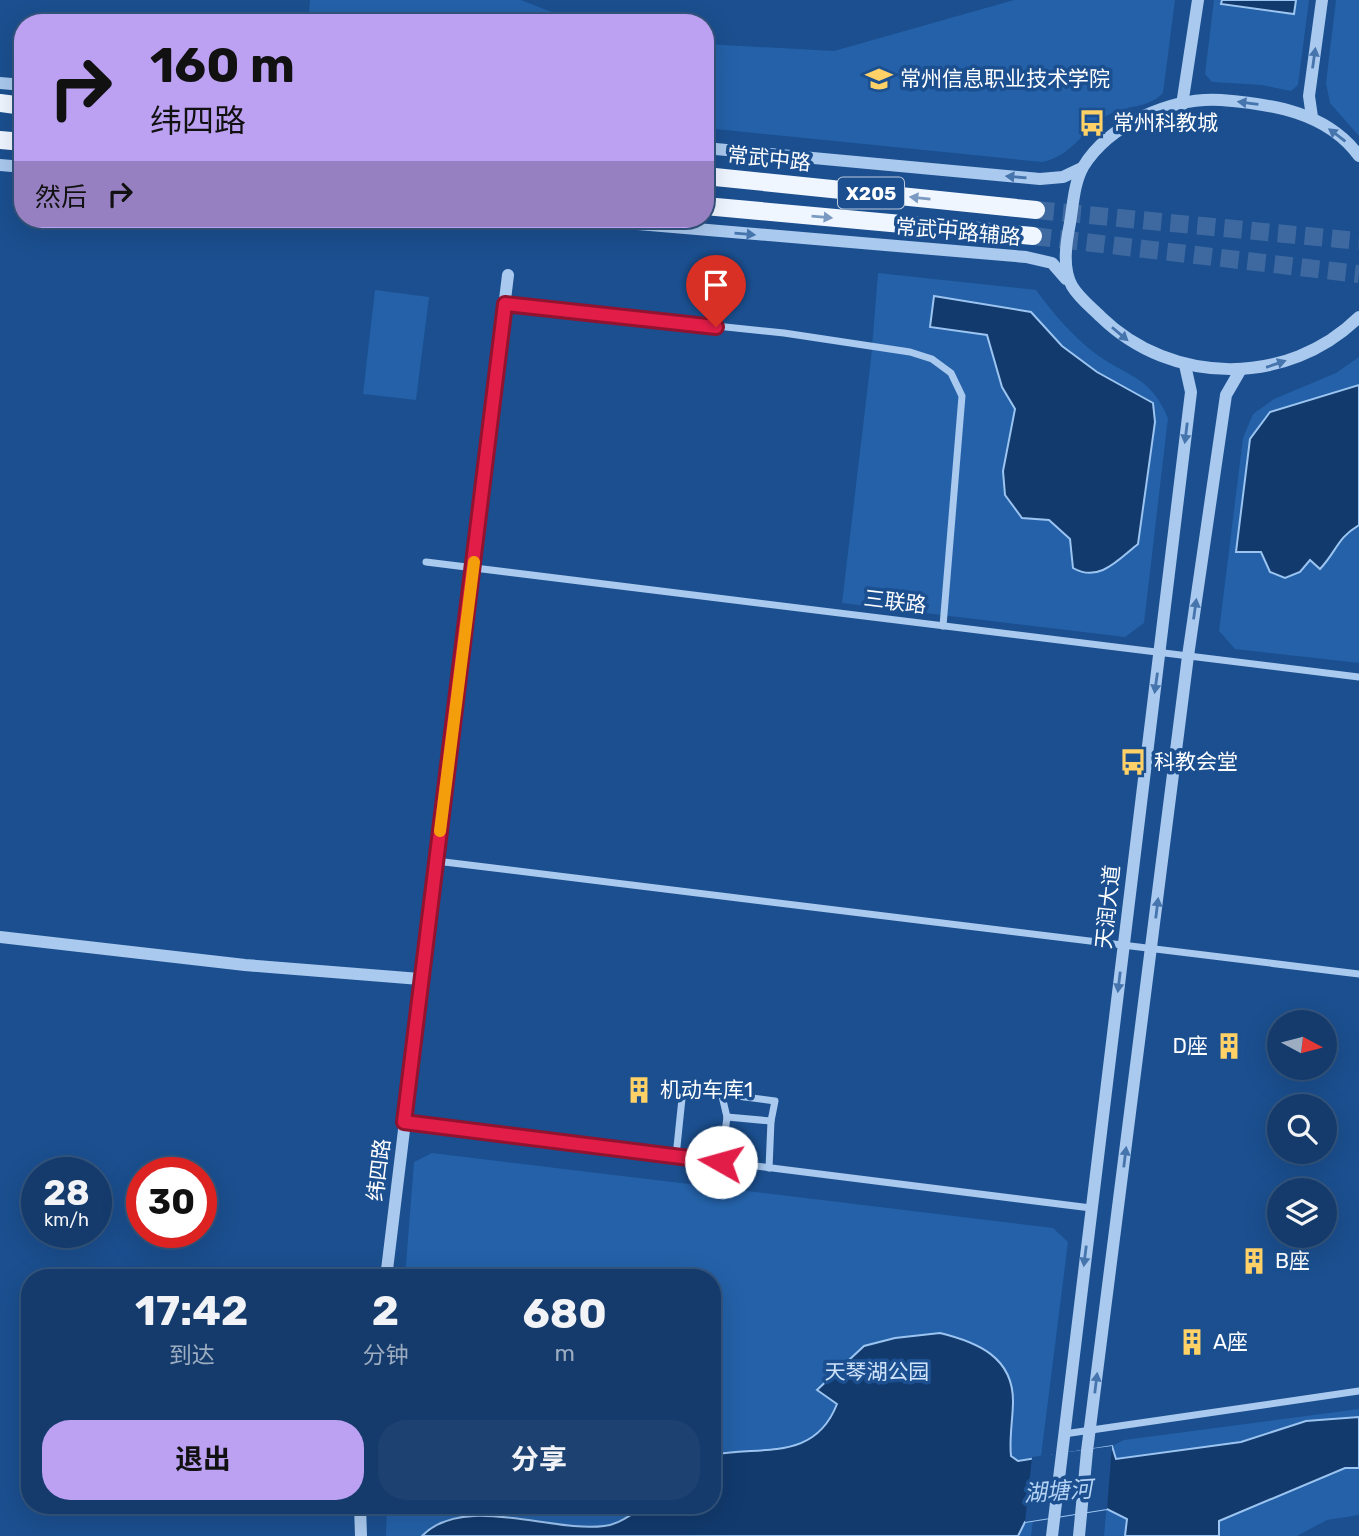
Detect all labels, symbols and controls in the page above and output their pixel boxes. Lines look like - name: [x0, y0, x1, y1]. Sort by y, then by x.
- text: 160 m: [150, 36, 295, 94]
- icon: right: [35, 42, 126, 133]
- one-way arrow: [1309, 47, 1320, 69]
- school or university icon: 常州信息职业技术学院: [864, 64, 894, 94]
- place label: 常州信息职业技术学院: [900, 66, 1110, 91]
- one-way arrow: [1237, 97, 1259, 108]
- text: 纬四路: [150, 102, 246, 140]
- bus stop icon: 常州科教城: [1077, 108, 1107, 138]
- place label: 常州科教城: [1113, 110, 1218, 135]
- one-way arrow: [1328, 128, 1346, 142]
- street label: 常武中路: [726, 142, 812, 175]
- one-way arrow: [1005, 171, 1027, 182]
- icon: right: [101, 175, 139, 213]
- road number: X205: [838, 178, 904, 209]
- text: 然后: [35, 182, 87, 213]
- one-way arrow: [909, 192, 931, 203]
- one-way arrow: [811, 211, 833, 222]
- street label: 常武中路辅路: [894, 214, 1022, 249]
- one-way arrow: [734, 229, 756, 240]
- pin: [686, 255, 746, 327]
- icon: arrive: [697, 266, 735, 304]
- one-way arrow: [1111, 326, 1128, 341]
- one-way arrow: [1266, 358, 1287, 369]
- one-way arrow: [1180, 422, 1191, 444]
- street label: 三联路: [862, 585, 928, 618]
- one-way arrow: [1190, 598, 1201, 620]
- one-way arrow: [1151, 672, 1162, 694]
- bus stop icon: 科教会堂: [1118, 747, 1148, 777]
- place label: 科教会堂: [1154, 749, 1238, 774]
- street label: 天润大道: [1091, 864, 1124, 950]
- one-way arrow: [1152, 896, 1163, 918]
- one-way arrow: [1114, 971, 1125, 993]
- north arrow: [1267, 1010, 1337, 1080]
- map controls: [1267, 1010, 1337, 1248]
- building icon: D座: [1214, 1031, 1244, 1061]
- place label: D座: [1173, 1033, 1208, 1058]
- building icon: 机动车库1: [624, 1075, 654, 1105]
- place label: 机动车库1: [660, 1077, 753, 1102]
- button: search: [1267, 1094, 1337, 1164]
- position arrow: [684, 1125, 758, 1199]
- street label: 纬四路: [362, 1137, 395, 1203]
- one-way arrow: [1120, 1146, 1131, 1168]
- speed limit sign: 30: [126, 1157, 217, 1248]
- text: 28: [43, 1172, 90, 1214]
- button: layers: [1267, 1178, 1337, 1248]
- text: km/h: [44, 1209, 89, 1231]
- one-way arrow: [1080, 1245, 1091, 1267]
- building icon: B座: [1239, 1246, 1269, 1276]
- place label: B座: [1275, 1248, 1310, 1273]
- text: 17:42: [135, 1286, 248, 1336]
- text: 2: [372, 1286, 399, 1336]
- text: 680: [523, 1289, 607, 1339]
- building icon: A座: [1177, 1327, 1207, 1357]
- place label: A座: [1213, 1329, 1248, 1354]
- text: m: [554, 1339, 575, 1367]
- text: 到达: [169, 1341, 215, 1369]
- text: 分钟: [362, 1341, 408, 1369]
- park label: 天琴湖公园: [825, 1359, 930, 1384]
- one-way arrow: [1091, 1372, 1102, 1394]
- button: 退出: [42, 1420, 364, 1500]
- button: 分享: [378, 1420, 700, 1500]
- water label: 湖塘河: [1023, 1474, 1097, 1507]

